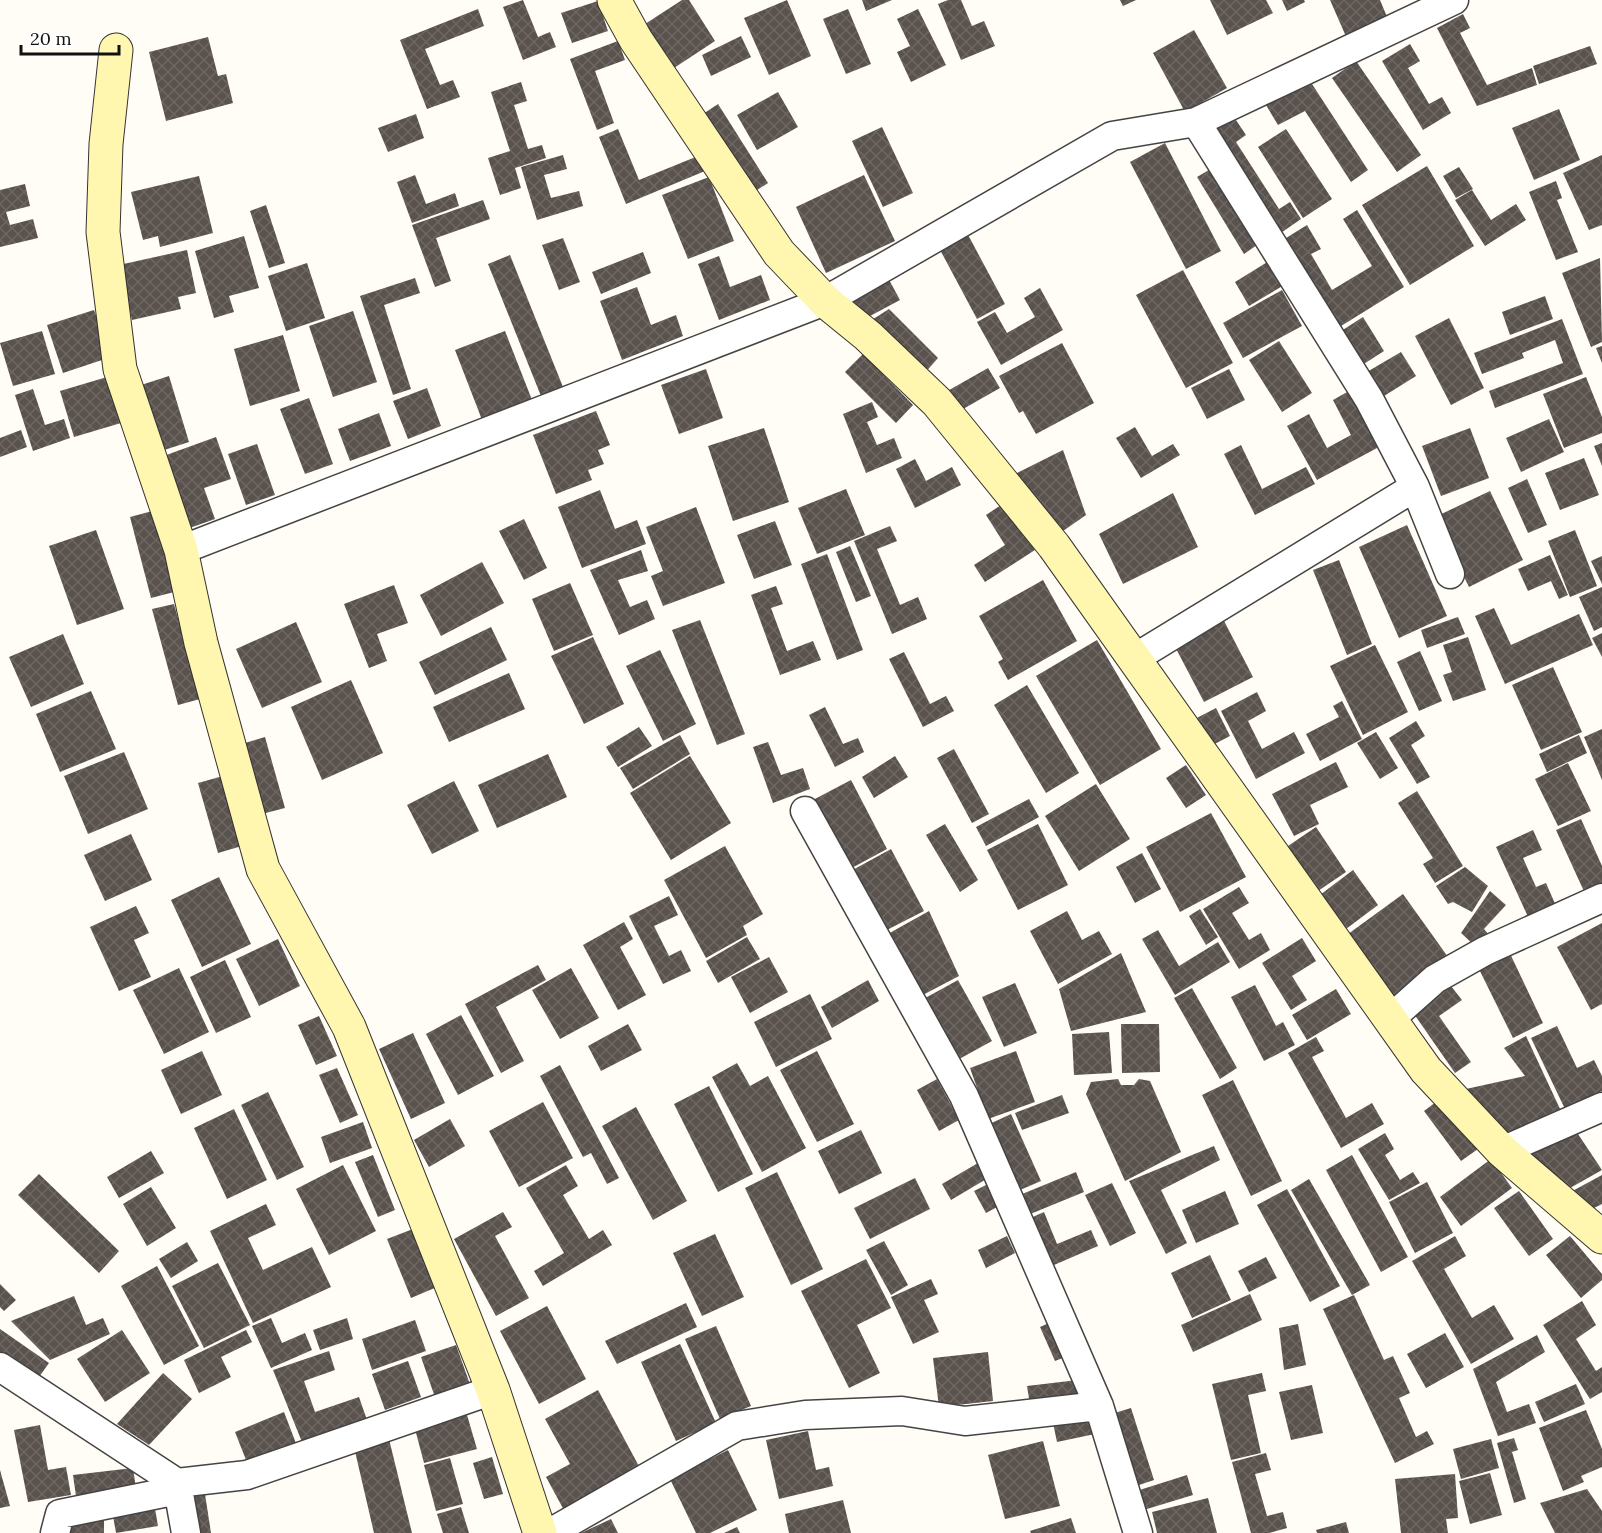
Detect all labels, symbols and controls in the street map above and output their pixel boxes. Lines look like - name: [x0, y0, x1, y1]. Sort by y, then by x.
- scale bar: [21, 18, 118, 56]
- text: 20 m: [30, 27, 72, 50]

